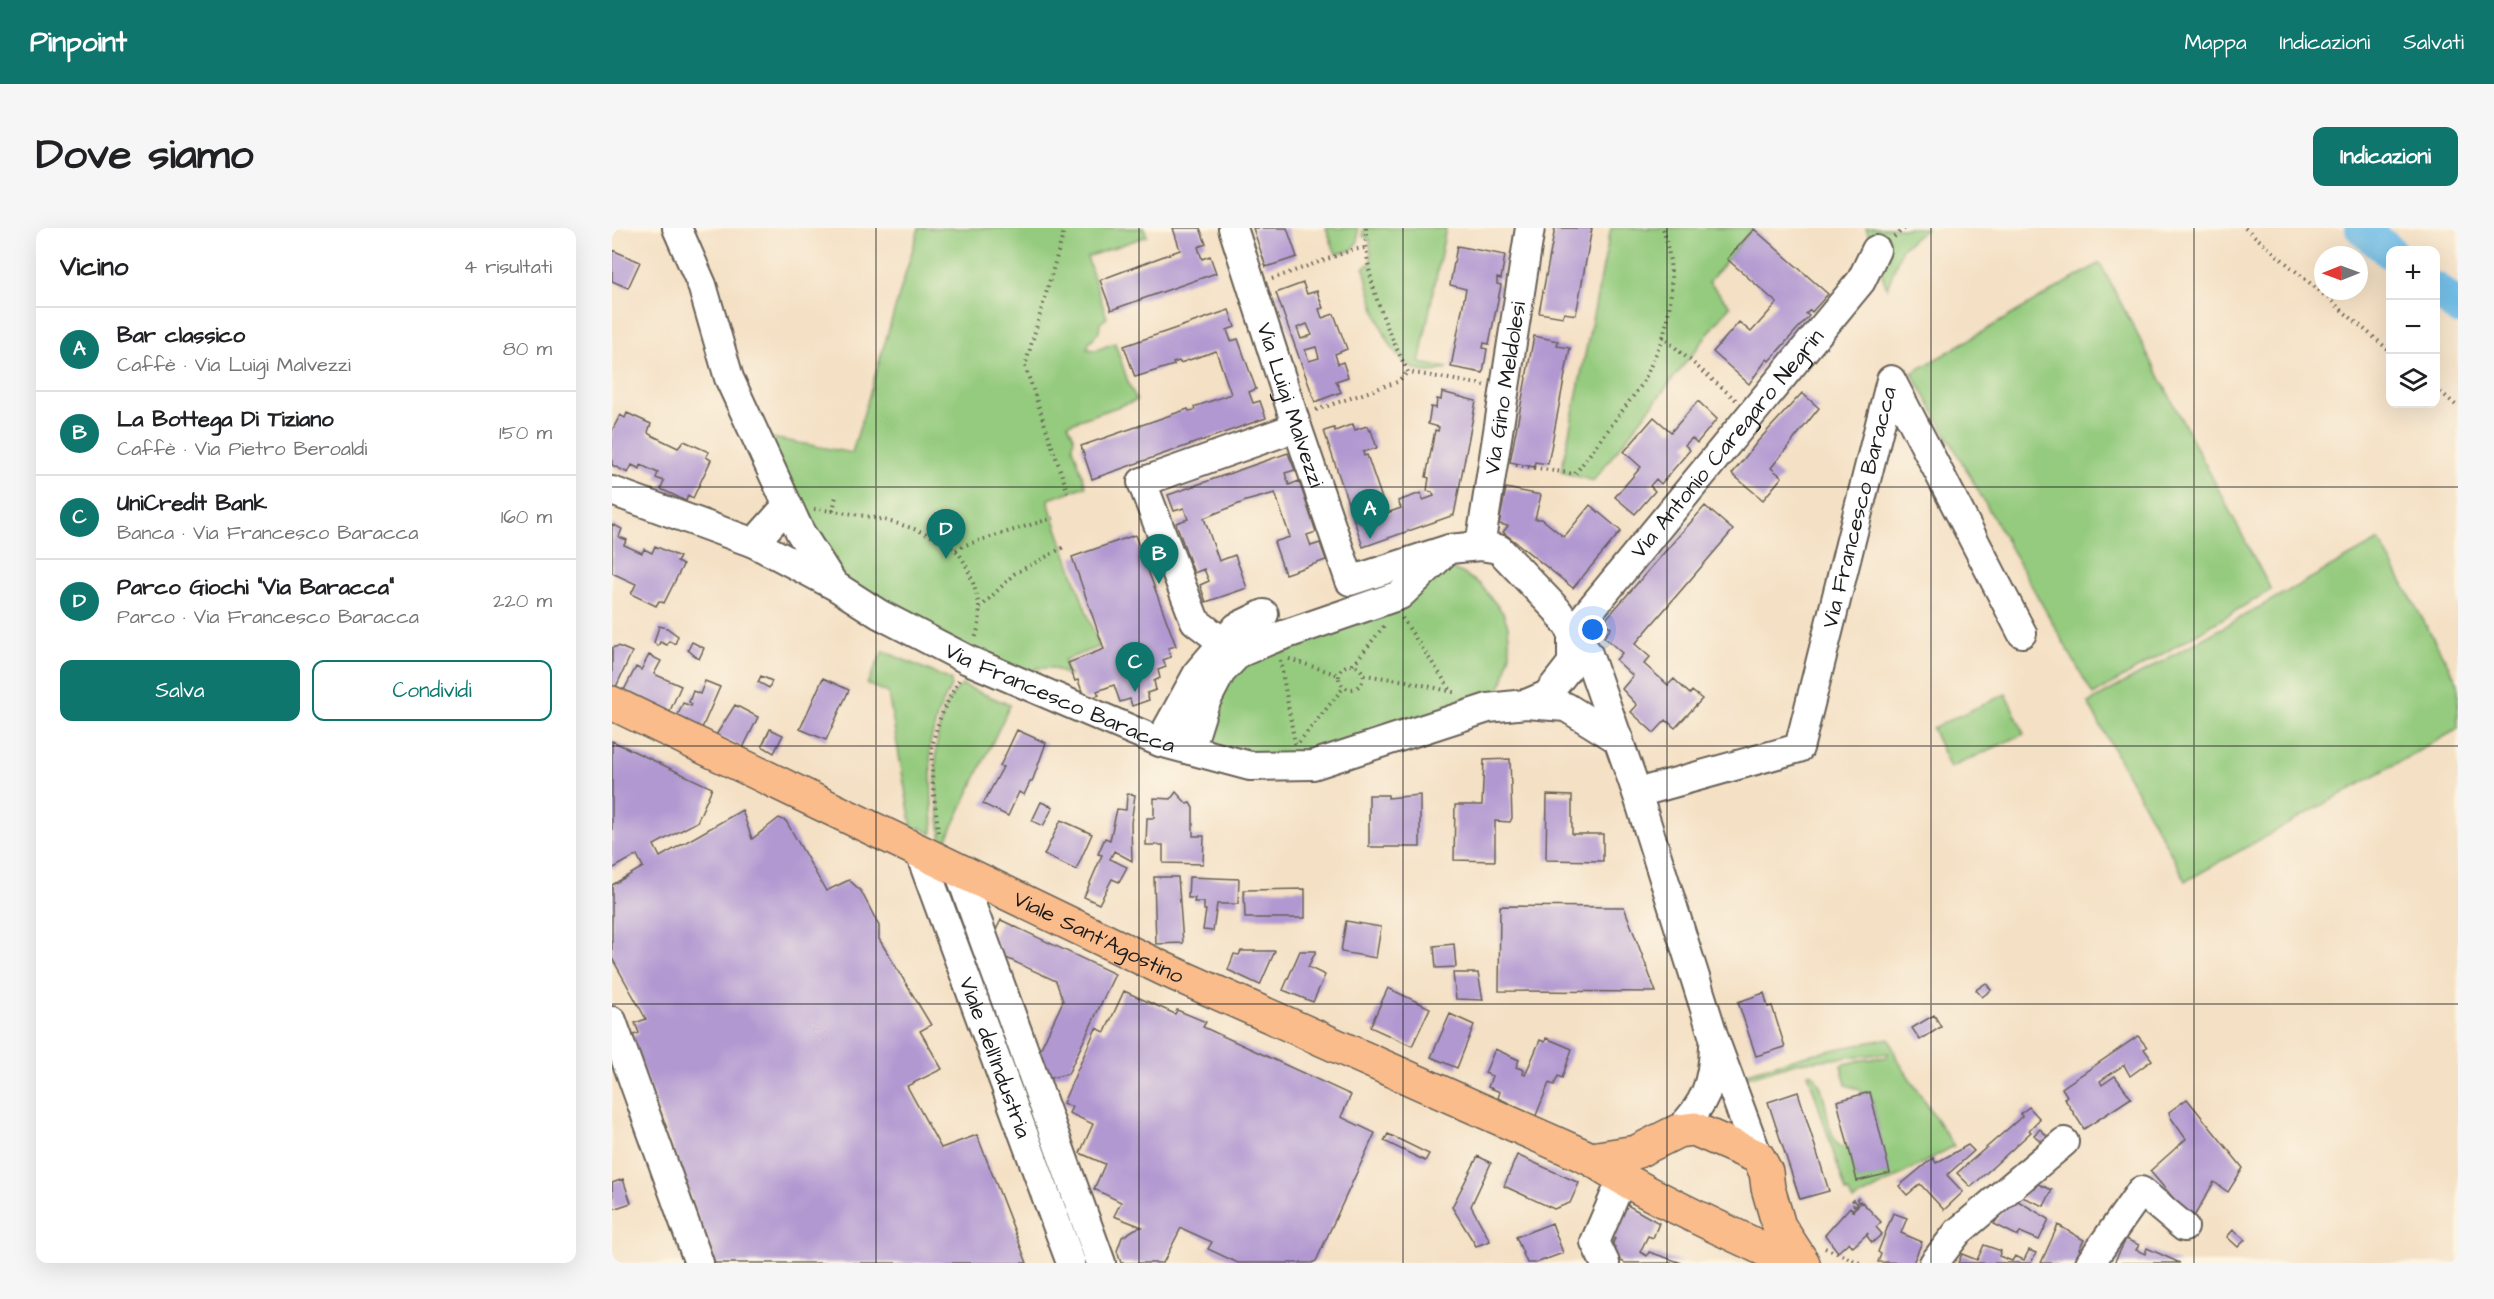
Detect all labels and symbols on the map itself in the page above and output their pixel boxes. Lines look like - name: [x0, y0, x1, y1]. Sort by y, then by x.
- north arrow: [2314, 246, 2368, 300]
- street label: Via Gino Meldolesi: [1476, 299, 1534, 477]
- street label: Via Luigi Malvezzi: [1249, 319, 1332, 491]
- street label: Via Antonio Caregaro Negrin: [1623, 322, 1831, 565]
- street label: Via Francesco Baracca: [1814, 384, 1904, 632]
- pin: A: [1350, 490, 1389, 539]
- pin: D: [926, 510, 966, 559]
- pin: B: [1140, 534, 1178, 584]
- your location: [1578, 615, 1607, 644]
- street label: Via Francesco Baracca: [939, 635, 1178, 761]
- pin: C: [1116, 642, 1154, 692]
- street label: Viale Sant'Agostino: [1008, 883, 1189, 992]
- street label: Viale dell'Industria: [951, 972, 1039, 1142]

